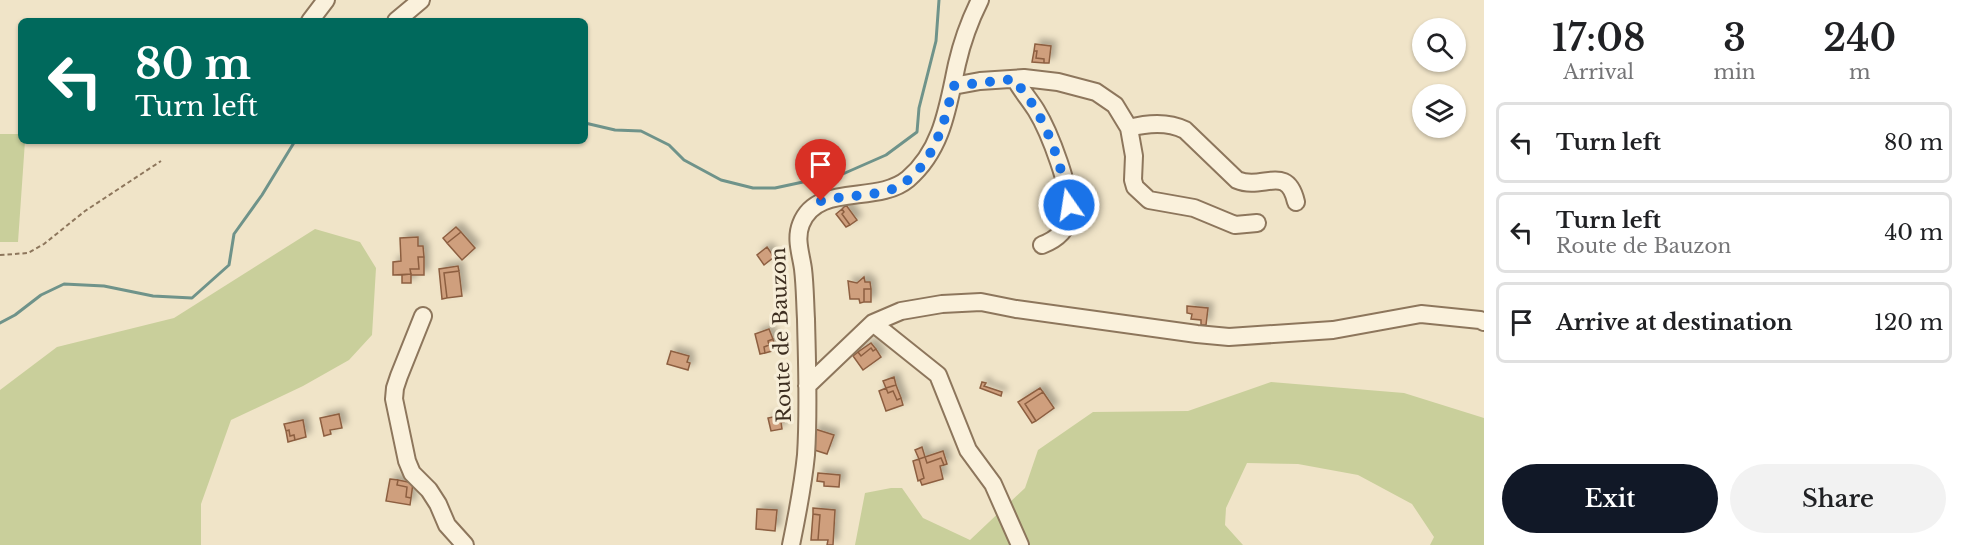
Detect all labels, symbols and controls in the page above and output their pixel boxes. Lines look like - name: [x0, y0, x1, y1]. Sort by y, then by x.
- text: 17:08: [1552, 16, 1646, 61]
- text: 3: [1723, 16, 1746, 61]
- text: 240: [1823, 16, 1896, 61]
- map controls: [1412, 18, 1466, 138]
- button: search: [1412, 18, 1466, 72]
- text: 80 m: [135, 38, 251, 90]
- icon: left: [36, 42, 114, 120]
- text: Arrival: [1563, 60, 1634, 84]
- text: min: [1713, 60, 1756, 84]
- text: m: [1849, 60, 1870, 84]
- button: layers: [1412, 84, 1466, 138]
- text: Turn left: [135, 90, 258, 123]
- icon: left: [1505, 126, 1538, 159]
- text: Turn left: [1556, 129, 1661, 156]
- text: 80 m: [1884, 129, 1943, 156]
- pin: [795, 139, 846, 201]
- icon: arrive: [804, 148, 837, 181]
- position arrow: [1037, 173, 1101, 237]
- text: Turn left: [1556, 207, 1661, 234]
- icon: left: [1505, 216, 1538, 249]
- text: 40 m: [1885, 219, 1943, 246]
- text: Route de Bauzon: [1556, 234, 1731, 258]
- street label: Route de Bauzon: [766, 247, 796, 423]
- icon: arrive: [1505, 306, 1538, 339]
- text: Arrive at destination: [1556, 309, 1793, 336]
- text: 120 m: [1874, 309, 1943, 336]
- button: Exit: [1502, 464, 1718, 533]
- button: Share: [1730, 464, 1946, 533]

